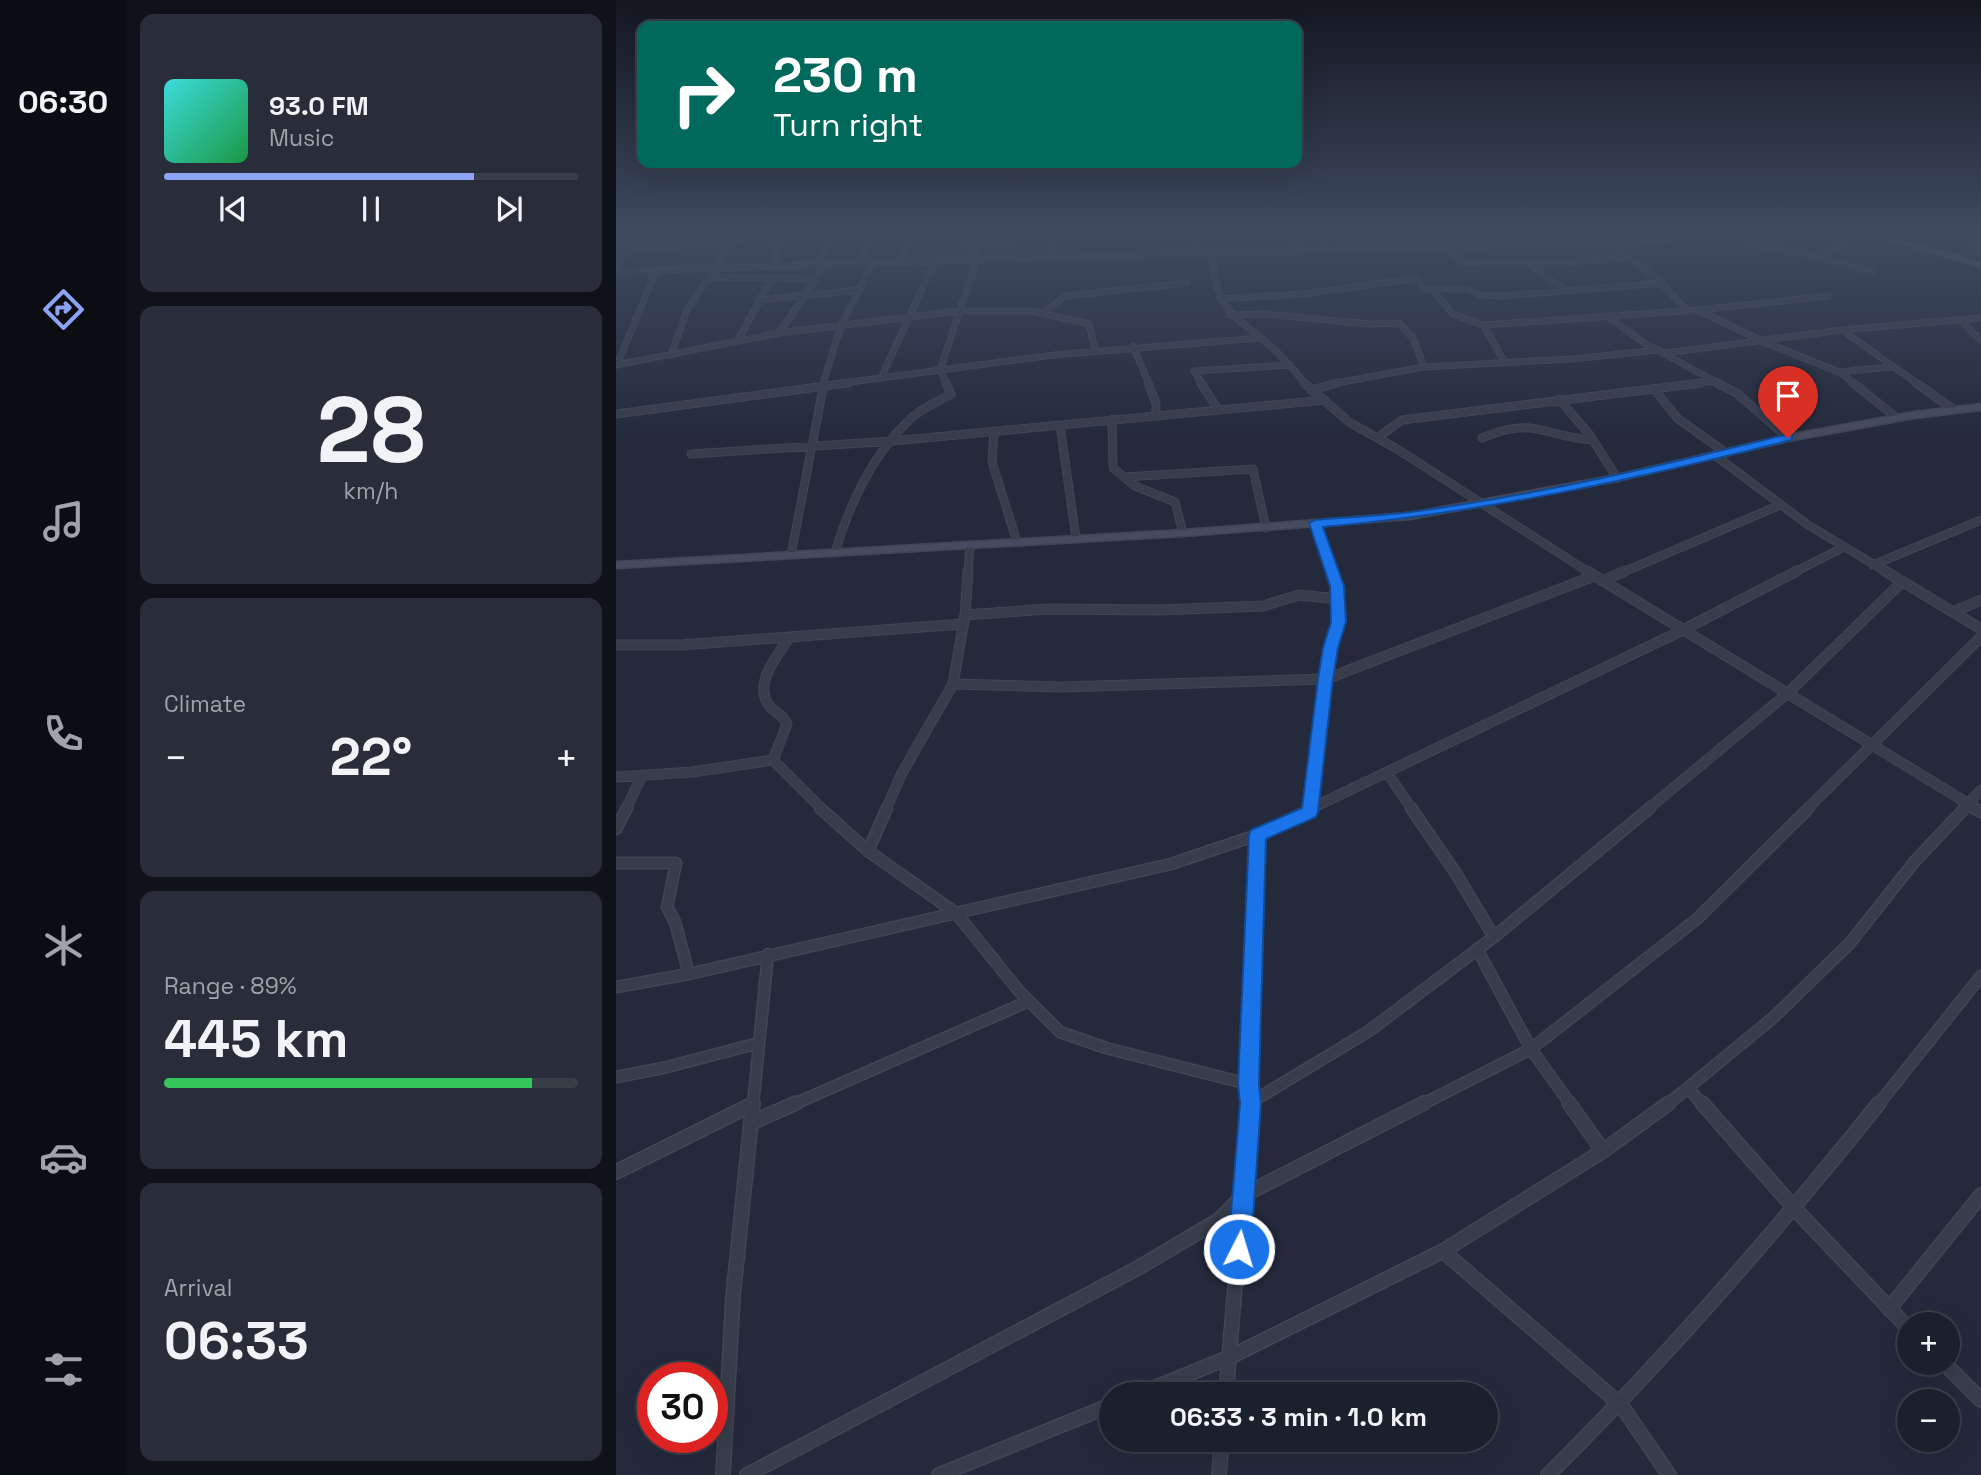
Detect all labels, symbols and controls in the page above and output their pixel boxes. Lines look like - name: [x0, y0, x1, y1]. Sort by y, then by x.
- text: 230 m: [773, 44, 918, 106]
- icon: right: [658, 49, 749, 140]
- text: 06:30: [18, 82, 108, 122]
- text: 93.0 FM: [269, 89, 369, 123]
- text: Turn right: [773, 105, 923, 145]
- text: Music: [269, 123, 334, 153]
- icon: previous: [214, 190, 252, 228]
- icon: pause: [352, 190, 390, 228]
- icon: next: [490, 190, 528, 228]
- icon: directions: [39, 285, 88, 334]
- pin: [1758, 366, 1818, 438]
- text: 28: [317, 372, 425, 489]
- icon: arrive: [1769, 377, 1807, 415]
- text: km/h: [344, 476, 398, 506]
- icon: music: [39, 497, 88, 546]
- text: Climate: [164, 689, 246, 719]
- icon: phone: [39, 709, 88, 758]
- text: 22°: [330, 724, 412, 790]
- text: −: [164, 734, 188, 782]
- text: +: [554, 734, 578, 782]
- icon: climate: [39, 921, 88, 970]
- text: Range · 89%: [164, 971, 297, 1001]
- text: 445 km: [164, 1006, 348, 1072]
- icon: car: [39, 1133, 88, 1182]
- position arrow: [1202, 1212, 1276, 1286]
- text: Arrival: [164, 1273, 232, 1303]
- text: 06:33: [164, 1308, 309, 1374]
- map controls: [1897, 1312, 1960, 1452]
- button: +: [1897, 1312, 1960, 1375]
- icon: filters: [39, 1345, 88, 1394]
- speed limit sign: 30: [637, 1362, 728, 1453]
- button: −: [1897, 1389, 1960, 1452]
- text: 06:33 · 3 min · 1.0 km: [1170, 1400, 1427, 1434]

